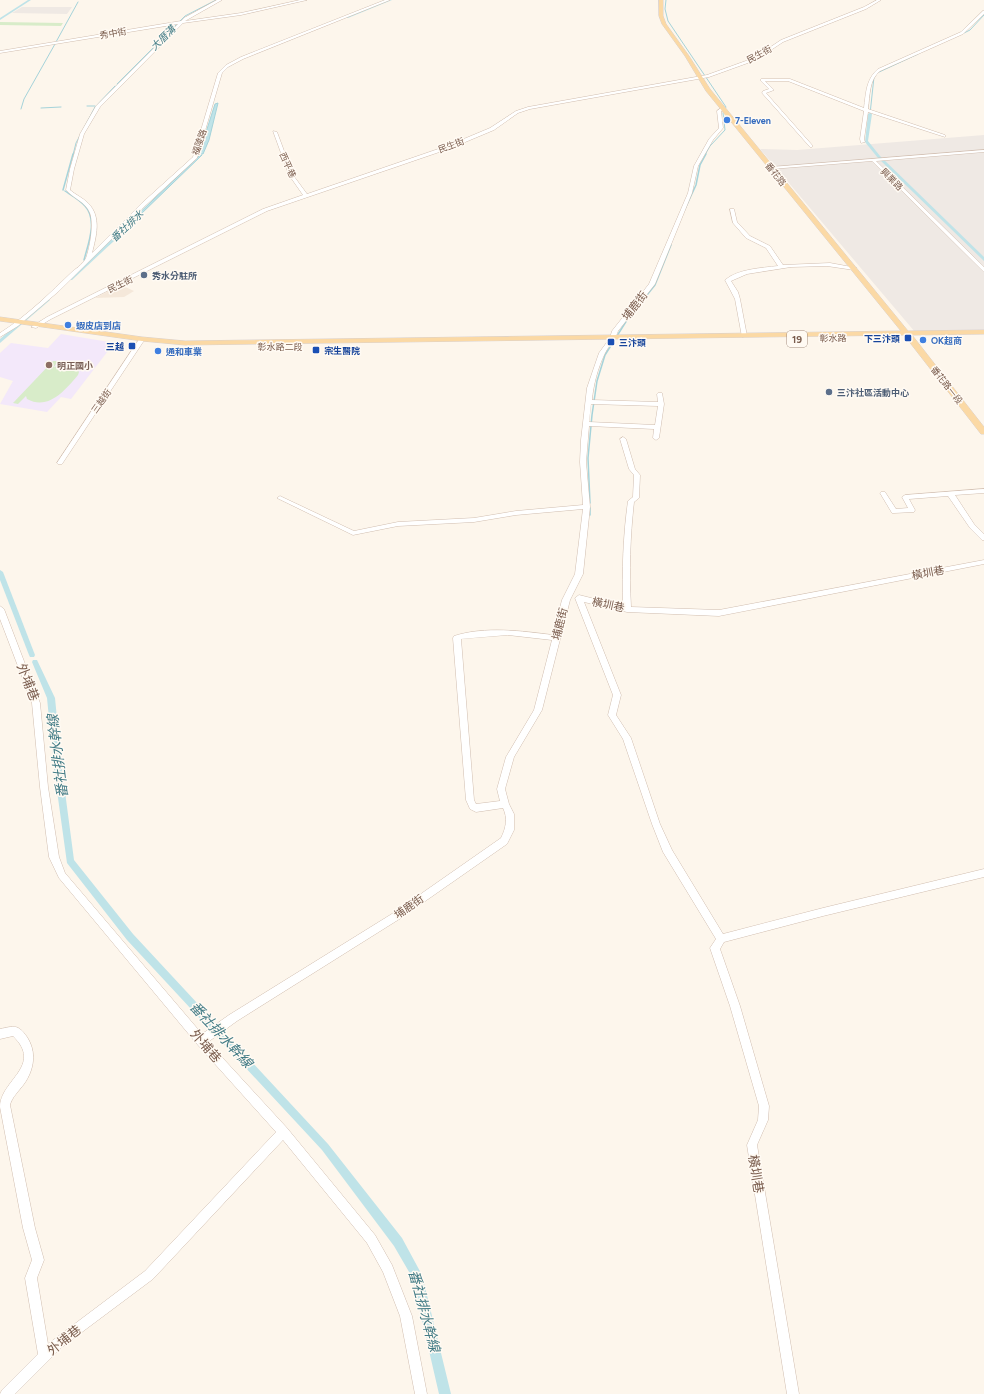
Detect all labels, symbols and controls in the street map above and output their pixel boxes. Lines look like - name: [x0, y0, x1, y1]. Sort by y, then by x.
- water label: 大厝溝: [148, 21, 180, 53]
- street label: 秀中街: [99, 25, 127, 41]
- street label: 民生街: [745, 43, 773, 65]
- marker: 7-Eleven: [722, 115, 732, 125]
- place label: 7-Eleven: [735, 115, 771, 126]
- street label: 福陵路: [189, 127, 209, 157]
- street label: 民生街: [436, 135, 466, 155]
- street label: 西平巷: [277, 150, 299, 180]
- street label: 番花路: [763, 160, 789, 188]
- street label: 興業路: [879, 166, 905, 192]
- water label: 番社排水: [108, 207, 147, 244]
- marker: 秀水分駐所: [139, 270, 149, 280]
- place label: 秀水分駐所: [152, 270, 197, 281]
- street label: 民生街: [105, 273, 135, 295]
- street label: 埔鹿街: [620, 289, 650, 323]
- marker: 蝦皮店到店: [63, 320, 73, 330]
- place label: 蝦皮店到店: [76, 320, 121, 331]
- road number: 19: [787, 331, 807, 347]
- street label: 彰水路: [819, 332, 847, 344]
- place label: 下三汴頭: [864, 333, 900, 344]
- marker: 下三汴頭: [903, 333, 913, 343]
- marker: OK超商: [918, 335, 928, 345]
- place label: OK超商: [931, 335, 962, 346]
- marker: 三汴頭: [606, 337, 616, 347]
- place label: 三汴頭: [619, 337, 646, 348]
- place label: 三越: [106, 341, 124, 352]
- marker: 三越: [127, 341, 137, 351]
- street label: 彰水路二段: [257, 341, 303, 352]
- marker: 宗生醫院: [311, 345, 321, 355]
- place label: 宗生醫院: [324, 345, 360, 356]
- marker: 通和車業: [153, 346, 163, 356]
- place label: 通和車業: [165, 346, 202, 357]
- marker: 明正國小: [44, 360, 54, 370]
- place label: 明正國小: [57, 360, 93, 371]
- street label: 番花路一段: [929, 364, 965, 406]
- street label: 三越街: [89, 387, 113, 415]
- marker: 三汴社區活動中心: [824, 387, 834, 397]
- place label: 三汴社區活動中心: [837, 387, 909, 398]
- street label: 橫圳巷: [911, 563, 945, 583]
- street label: 橫圳巷: [591, 595, 625, 615]
- street label: 埔鹿街: [550, 606, 570, 642]
- street label: 外埔巷: [14, 661, 42, 703]
- water label: 番社排水幹線: [44, 711, 72, 799]
- street label: 埔鹿街: [392, 892, 426, 922]
- water label: 番社排水幹線: [186, 998, 257, 1073]
- street label: 外埔巷: [188, 1026, 224, 1066]
- street label: 橫圳巷: [746, 1154, 766, 1194]
- water label: 番社排水幹線: [405, 1268, 444, 1356]
- street label: 外埔巷: [44, 1322, 84, 1358]

